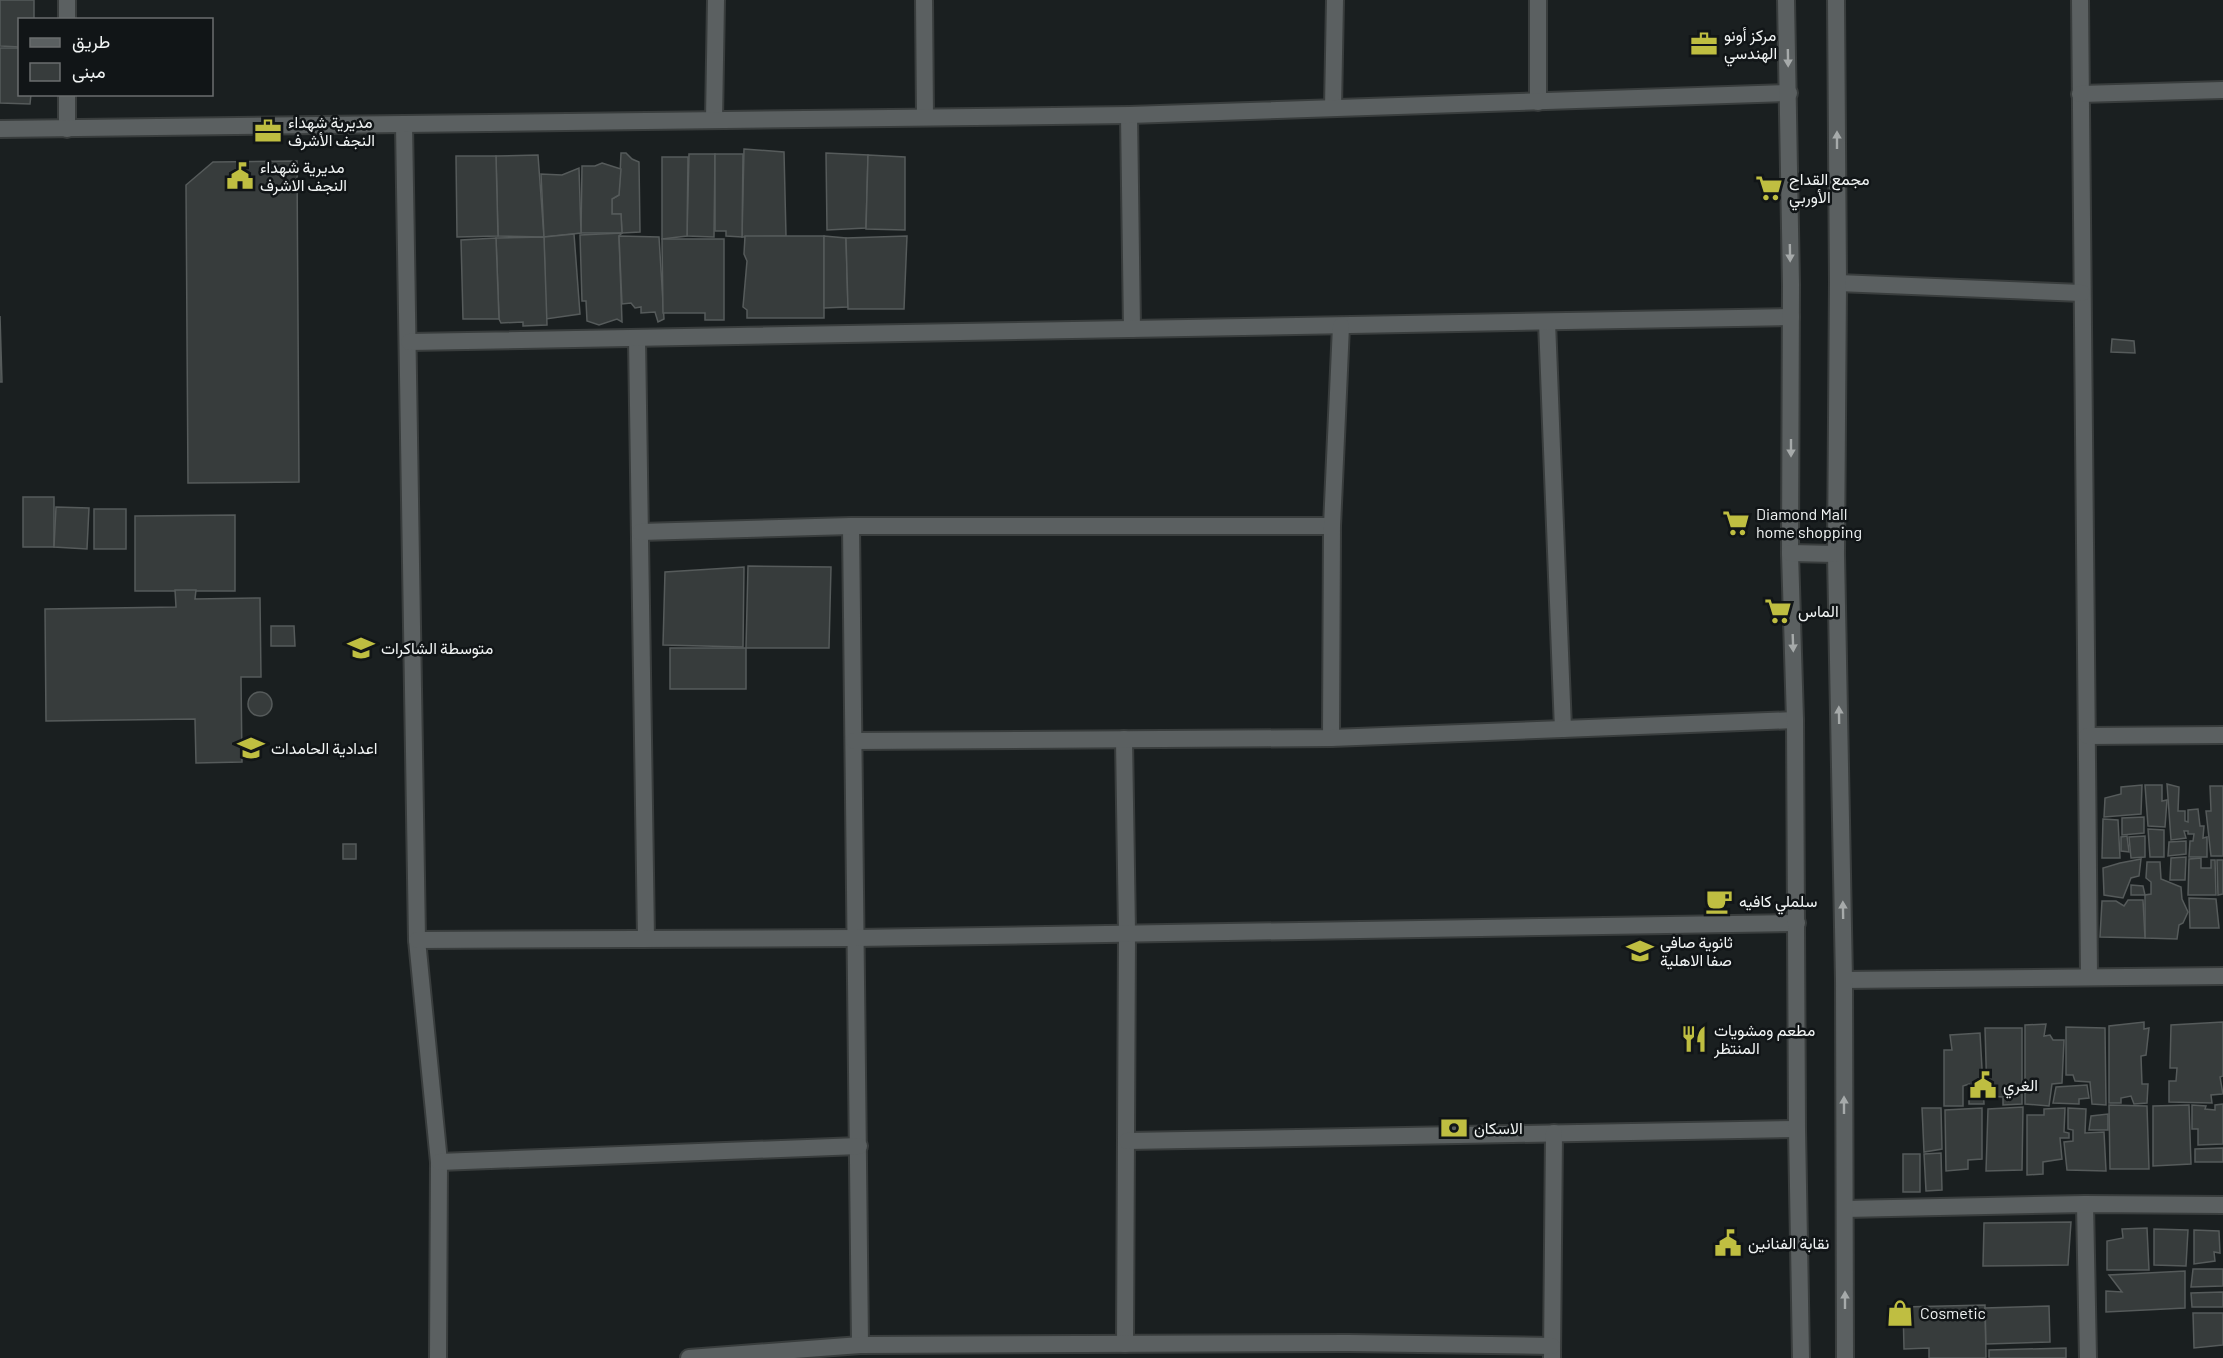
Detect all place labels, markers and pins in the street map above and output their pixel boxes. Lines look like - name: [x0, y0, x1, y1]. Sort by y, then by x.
- place label: مركز أونو الهندسي: [1724, 25, 1777, 67]
- office icon: مركز أونو الهندسي: [1689, 29, 1719, 59]
- place label: مديرية شهداء النجف الأشرف: [288, 112, 375, 151]
- office icon: مديرية شهداء النجف الأشرف: [253, 116, 283, 146]
- place label: مديرية شهداء النجف الاشرف: [260, 157, 347, 196]
- public building icon: مديرية شهداء النجف الاشرف: [225, 161, 255, 191]
- place label: مجمع القداح الأوربي: [1789, 169, 1870, 211]
- supermarket icon: مجمع القداح الأوربي: [1754, 173, 1784, 203]
- place label: Diamond Mall home shopping: [1756, 504, 1862, 541]
- supermarket icon: Diamond Mall home shopping: [1721, 508, 1751, 538]
- supermarket icon: الماس: [1763, 596, 1793, 626]
- place label: الماس: [1798, 601, 1839, 622]
- school or university icon: متوسطة الشاكرات: [346, 633, 376, 663]
- place label: متوسطة الشاكرات: [381, 638, 493, 659]
- school or university icon: اعدادية الحامدات: [236, 733, 266, 763]
- place label: اعدادية الحامدات: [271, 738, 378, 758]
- cafe icon: سلملي كافيه: [1704, 886, 1734, 916]
- place label: سلملي كافيه: [1739, 891, 1817, 915]
- place label: ثانوية صافي صفا الاهلية: [1660, 932, 1733, 970]
- school or university icon: ثانوية صافي صفا الاهلية: [1625, 936, 1655, 966]
- place label: مطعم ومشويات المنتظر: [1713, 1020, 1815, 1059]
- restaurant icon: مطعم ومشويات المنتظر: [1679, 1024, 1709, 1054]
- public building icon: الغري: [1968, 1070, 1998, 1100]
- place label: الغري: [2003, 1075, 2038, 1099]
- bank icon: الاسكان: [1439, 1113, 1469, 1143]
- place label: الاسكان: [1474, 1118, 1523, 1138]
- public building icon: نقابة الفنانين: [1713, 1228, 1743, 1258]
- place label: نقابة الفنانين: [1748, 1233, 1829, 1254]
- shop icon: Cosmetic: [1885, 1298, 1915, 1328]
- place label: Cosmetic: [1920, 1303, 1986, 1322]

